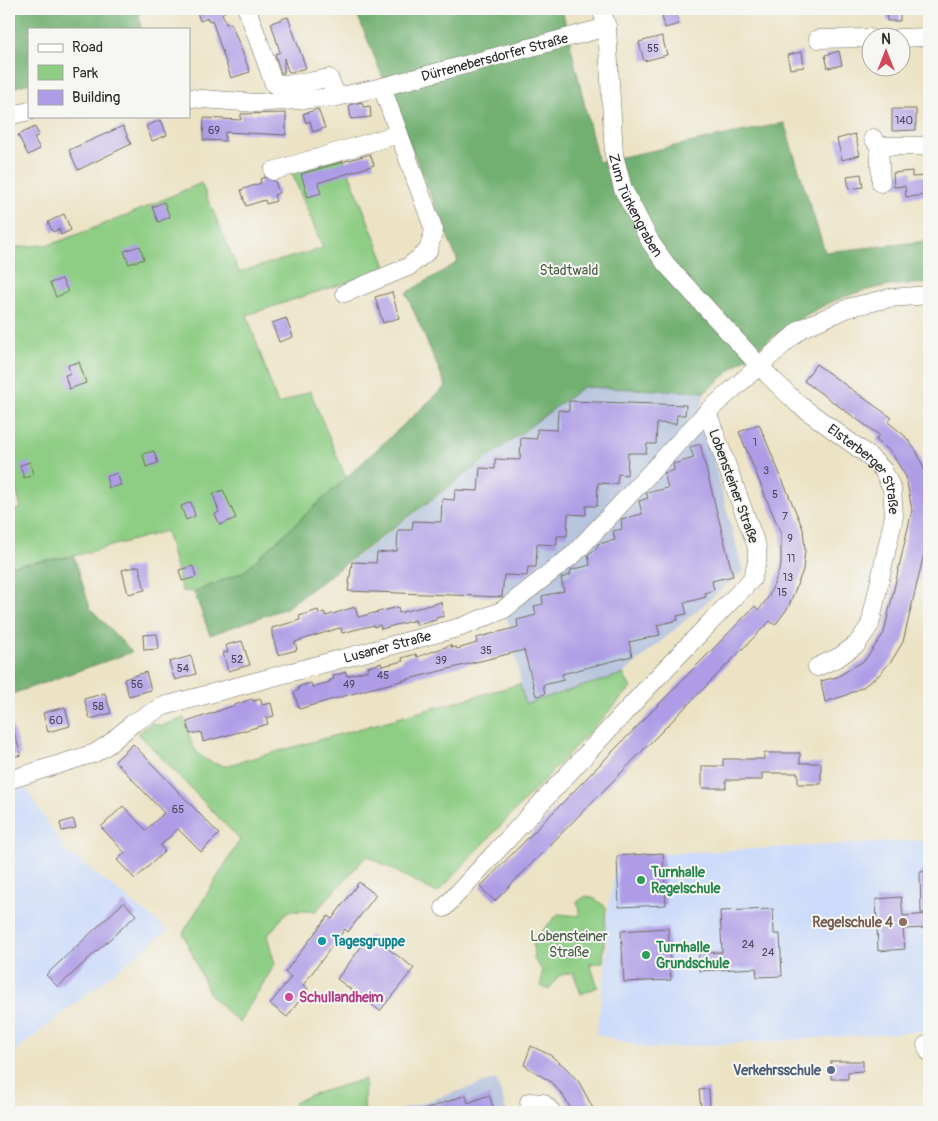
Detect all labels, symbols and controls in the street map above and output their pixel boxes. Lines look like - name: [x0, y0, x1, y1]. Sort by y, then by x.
- legend: [28, 28, 190, 118]
- north arrow: [860, 28, 910, 78]
- street label: Dürrenebersdorfer Straße: [419, 30, 570, 85]
- text: N: [881, 31, 891, 48]
- text: Road: [72, 38, 103, 57]
- house number: 55: [647, 42, 659, 55]
- text: Park: [72, 64, 99, 83]
- text: Building: [72, 88, 120, 107]
- house number: 140: [895, 114, 913, 127]
- house number: 69: [208, 124, 220, 137]
- street label: Zum Türkengraben: [605, 152, 666, 260]
- park label: Stadtwald: [540, 262, 599, 279]
- street label: Elsterberger Straße: [824, 421, 902, 515]
- street label: Lobensteiner Straße: [705, 427, 762, 546]
- house number: 1: [753, 436, 757, 449]
- house number: 3: [763, 464, 769, 477]
- house number: 5: [772, 488, 778, 501]
- house number: 7: [782, 510, 788, 523]
- house number: 9: [787, 532, 793, 545]
- house number: 11: [787, 552, 795, 565]
- house number: 13: [783, 571, 793, 584]
- house number: 15: [777, 586, 787, 599]
- street label: Lusaner Straße: [342, 627, 433, 667]
- house number: 35: [480, 644, 492, 657]
- house number: 52: [231, 653, 243, 666]
- house number: 39: [435, 654, 447, 667]
- house number: 54: [177, 662, 190, 675]
- house number: 45: [377, 669, 389, 682]
- house number: 56: [131, 678, 143, 691]
- house number: 49: [343, 678, 355, 691]
- house number: 58: [92, 700, 104, 713]
- house number: 60: [49, 714, 63, 727]
- house number: 65: [172, 803, 184, 816]
- place label: Turnhalle Regelschule: [650, 864, 722, 897]
- marker: Turnhalle Regelschule: [635, 874, 647, 886]
- place label: Regelschule 4: [812, 914, 894, 931]
- marker: Regelschule 4: [897, 916, 909, 928]
- park label: Lobensteiner Straße: [530, 928, 608, 961]
- place label: Tagesgruppe: [331, 933, 406, 950]
- marker: Tagesgruppe: [316, 935, 328, 947]
- house number: 24: [742, 938, 755, 951]
- place label: Turnhalle Grundschule: [655, 939, 730, 972]
- house number: 24: [762, 946, 775, 959]
- marker: Turnhalle Grundschule: [640, 949, 652, 961]
- place label: Schullandheim: [299, 989, 384, 1006]
- marker: Schullandheim: [283, 991, 295, 1003]
- place label: Verkehrsschule: [733, 1062, 822, 1079]
- marker: Verkehrsschule: [825, 1064, 837, 1076]

